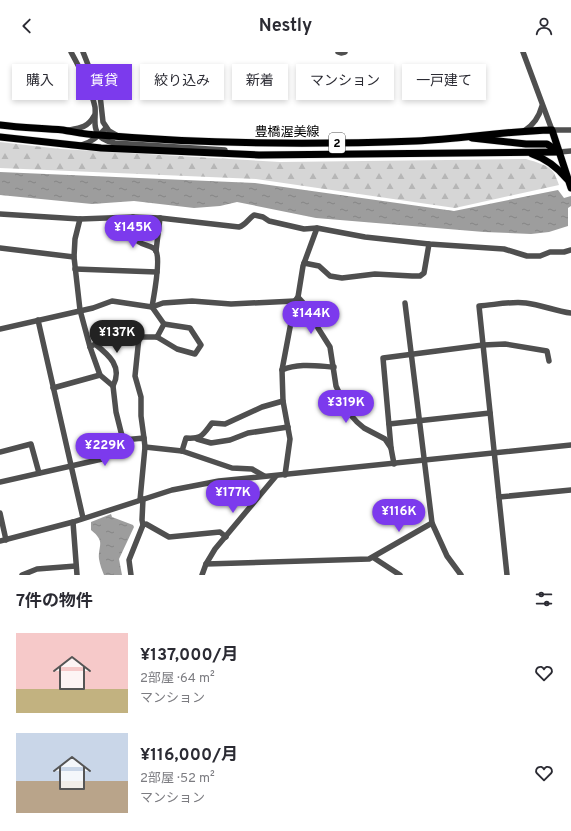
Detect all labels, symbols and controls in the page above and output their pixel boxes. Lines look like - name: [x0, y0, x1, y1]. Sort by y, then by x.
- icon: back: [16, 15, 38, 37]
- text: Nestly: [259, 15, 312, 38]
- icon: person: [533, 15, 555, 37]
- chip: 購入: [12, 64, 68, 100]
- chip: 賃貸: [76, 64, 132, 100]
- chip: 絞り込み: [140, 64, 224, 100]
- chip: 新着: [232, 64, 288, 100]
- chip: マンション: [296, 64, 394, 100]
- chip: 一戸建て: [402, 64, 486, 100]
- street label: 豊橋渥美線: [254, 124, 320, 141]
- road number: 2: [329, 133, 345, 153]
- pin: ¥145K: [105, 215, 161, 249]
- text: ¥145K: [114, 220, 152, 236]
- pin: ¥144K: [283, 301, 339, 335]
- text: ¥144K: [291, 306, 331, 322]
- pin: ¥137K: [89, 320, 145, 354]
- text: ¥137K: [99, 325, 135, 341]
- pin: ¥319K: [318, 390, 374, 424]
- text: ¥319K: [327, 395, 365, 411]
- pin: ¥229K: [77, 433, 133, 467]
- text: ¥229K: [85, 438, 125, 454]
- pin: ¥177K: [205, 480, 261, 514]
- text: ¥177K: [215, 485, 251, 501]
- pin: ¥116K: [371, 499, 427, 533]
- text: ¥116K: [381, 504, 417, 520]
- icon: filters: [533, 588, 555, 610]
- text: 7件の物件: [16, 591, 93, 613]
- text: ¥137,000/月: [140, 645, 239, 667]
- icon: home: [48, 649, 96, 697]
- icon: heart: [533, 662, 555, 684]
- text: 2部屋 · 64 m²: [140, 671, 215, 687]
- text: マンション: [140, 691, 205, 707]
- text: ¥116,000/月: [140, 745, 238, 767]
- icon: home: [48, 749, 96, 797]
- icon: heart: [533, 762, 555, 784]
- text: 2部屋 · 52 m²: [140, 771, 215, 787]
- text: マンション: [140, 791, 205, 807]

